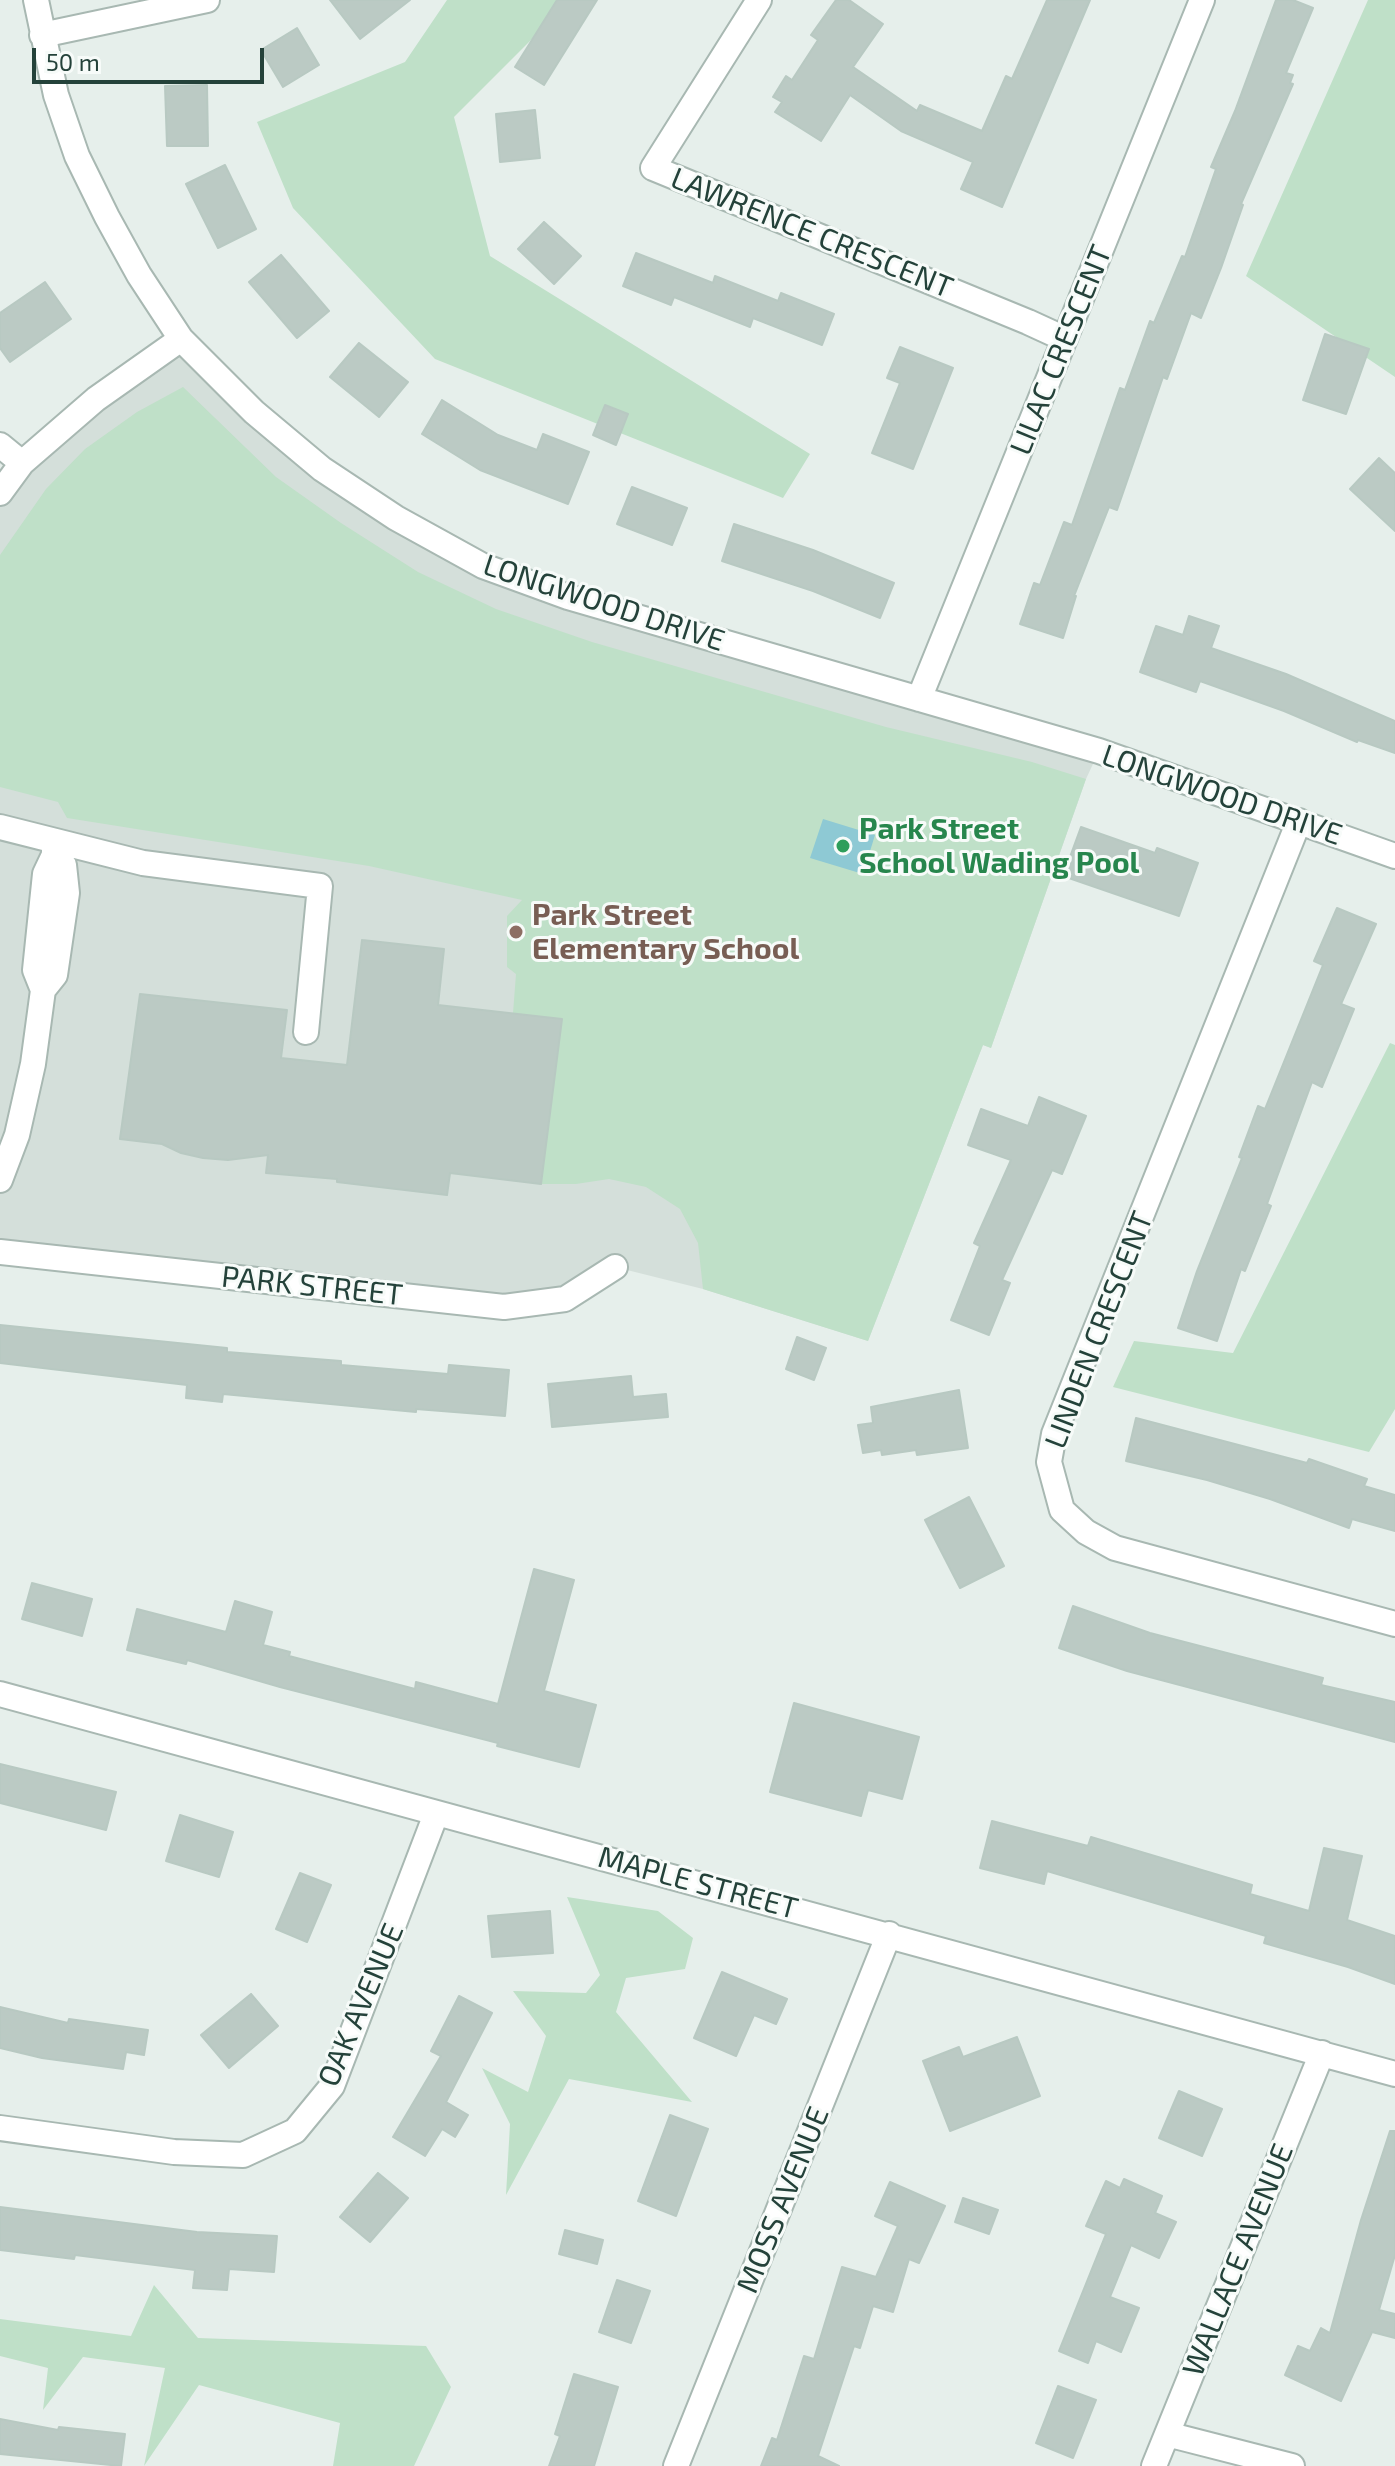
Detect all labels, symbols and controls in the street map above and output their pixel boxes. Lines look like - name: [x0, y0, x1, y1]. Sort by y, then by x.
- scale bar: [36, 32, 268, 82]
- text: 50 m: [46, 47, 100, 76]
- street label: LAWRENCE CRESCENT: [666, 160, 958, 306]
- street label: LILAC CRESCENT: [1003, 240, 1119, 460]
- street label: LONGWOOD DRIVE: [479, 547, 729, 659]
- street label: LONGWOOD DRIVE: [1097, 737, 1347, 853]
- place label: Park Street School Wading Pool: [859, 811, 1139, 882]
- marker: Park Street School Wading Pool: [834, 837, 852, 855]
- place label: Park Street Elementary School: [532, 897, 799, 968]
- marker: Park Street Elementary School: [507, 923, 525, 941]
- street label: LINDEN CRESCENT: [1037, 1207, 1161, 1453]
- street label: PARK STREET: [220, 1259, 404, 1313]
- street label: MAPLE STREET: [594, 1839, 802, 1927]
- street label: OAK AVENUE: [311, 1918, 411, 2092]
- street label: MOSS AVENUE: [729, 2102, 837, 2298]
- street label: WALLACE AVENUE: [1175, 2139, 1301, 2381]

